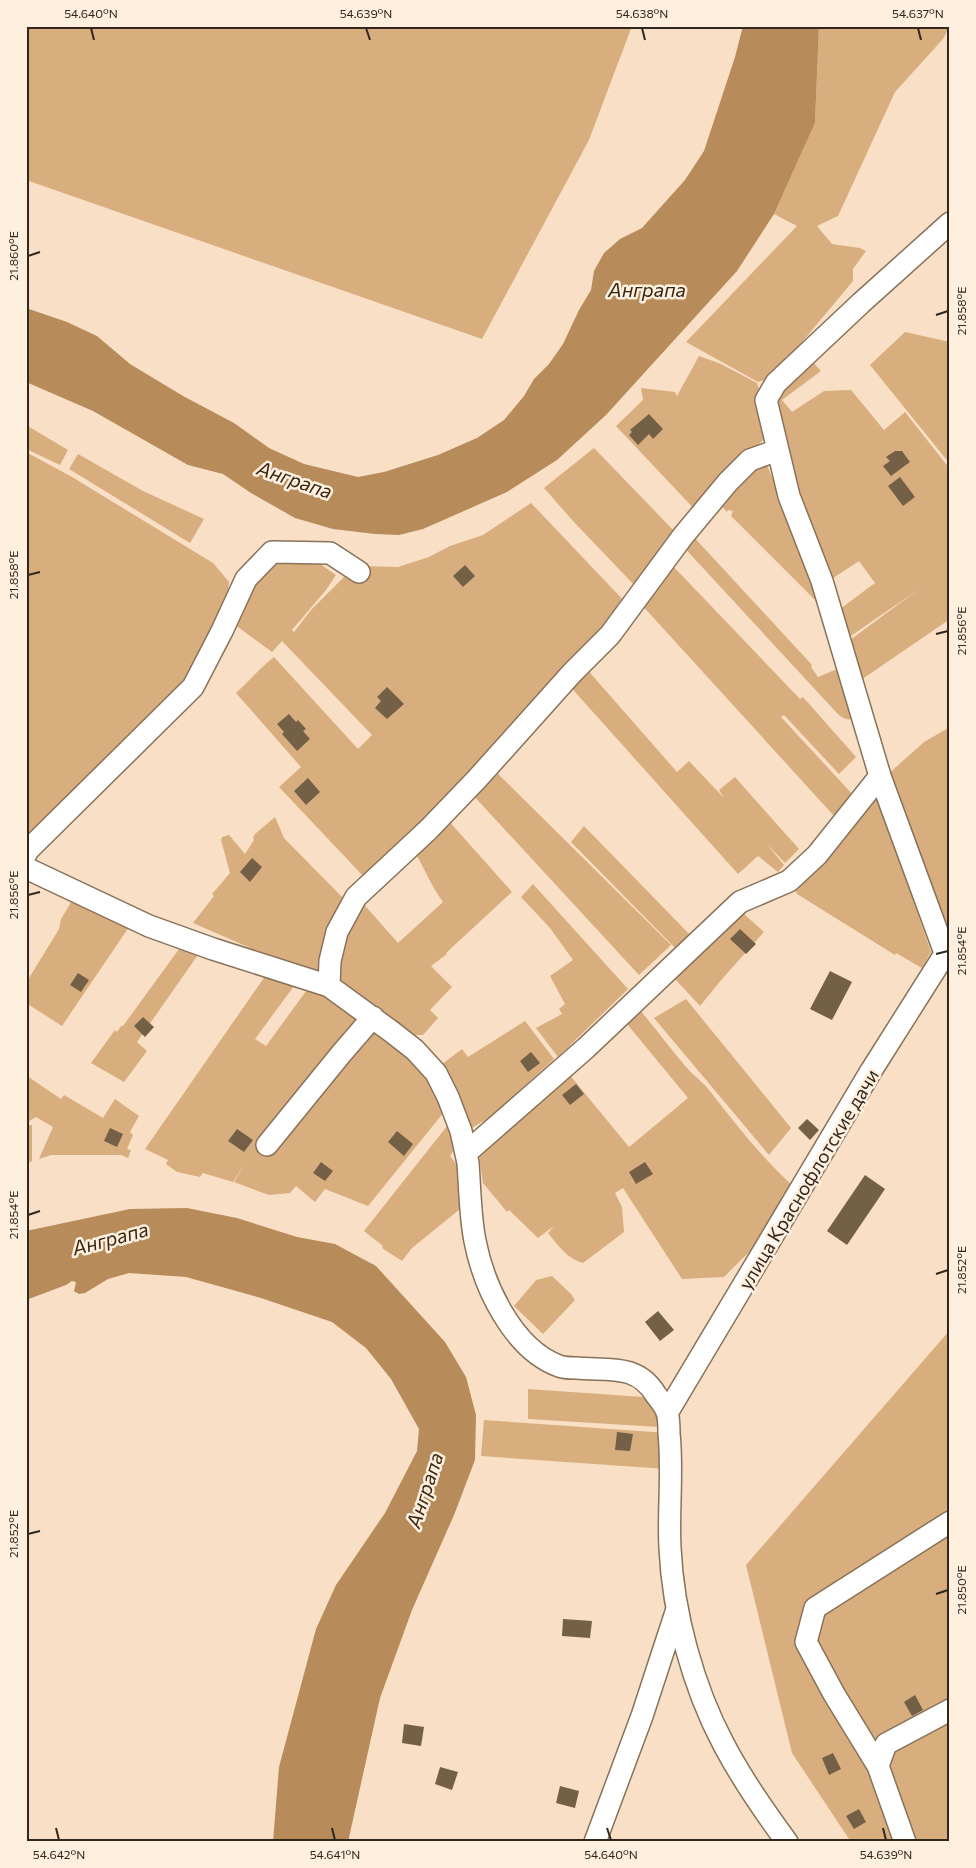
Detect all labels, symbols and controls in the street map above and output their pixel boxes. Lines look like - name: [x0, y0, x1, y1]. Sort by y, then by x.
- text: 54.640°N: [64, 6, 118, 20]
- text: 54.639°N: [340, 6, 392, 20]
- text: 54.638°N: [616, 6, 668, 20]
- text: 54.637°N: [892, 6, 944, 20]
- text: 21.860°E: [6, 231, 20, 281]
- water label: Анграпа: [607, 277, 686, 301]
- text: 21.858°E: [954, 287, 968, 335]
- water label: Анграпа: [253, 455, 336, 503]
- text: 21.858°E: [6, 551, 20, 599]
- text: 21.856°E: [954, 607, 968, 655]
- text: 21.856°E: [6, 871, 20, 919]
- text: 21.854°E: [954, 927, 968, 975]
- street label: улица Краснофлотские дачи: [733, 1065, 883, 1293]
- text: 21.854°E: [6, 1191, 20, 1239]
- water label: Анграпа: [68, 1216, 151, 1260]
- text: 21.852°E: [954, 1246, 968, 1294]
- water label: Анграпа: [400, 1449, 447, 1532]
- text: 21.852°E: [6, 1510, 20, 1558]
- text: 21.850°E: [954, 1565, 968, 1615]
- text: 54.642°N: [33, 1847, 85, 1861]
- text: 54.641°N: [310, 1847, 360, 1861]
- text: 54.640°N: [584, 1847, 638, 1861]
- text: 54.639°N: [860, 1847, 912, 1861]

